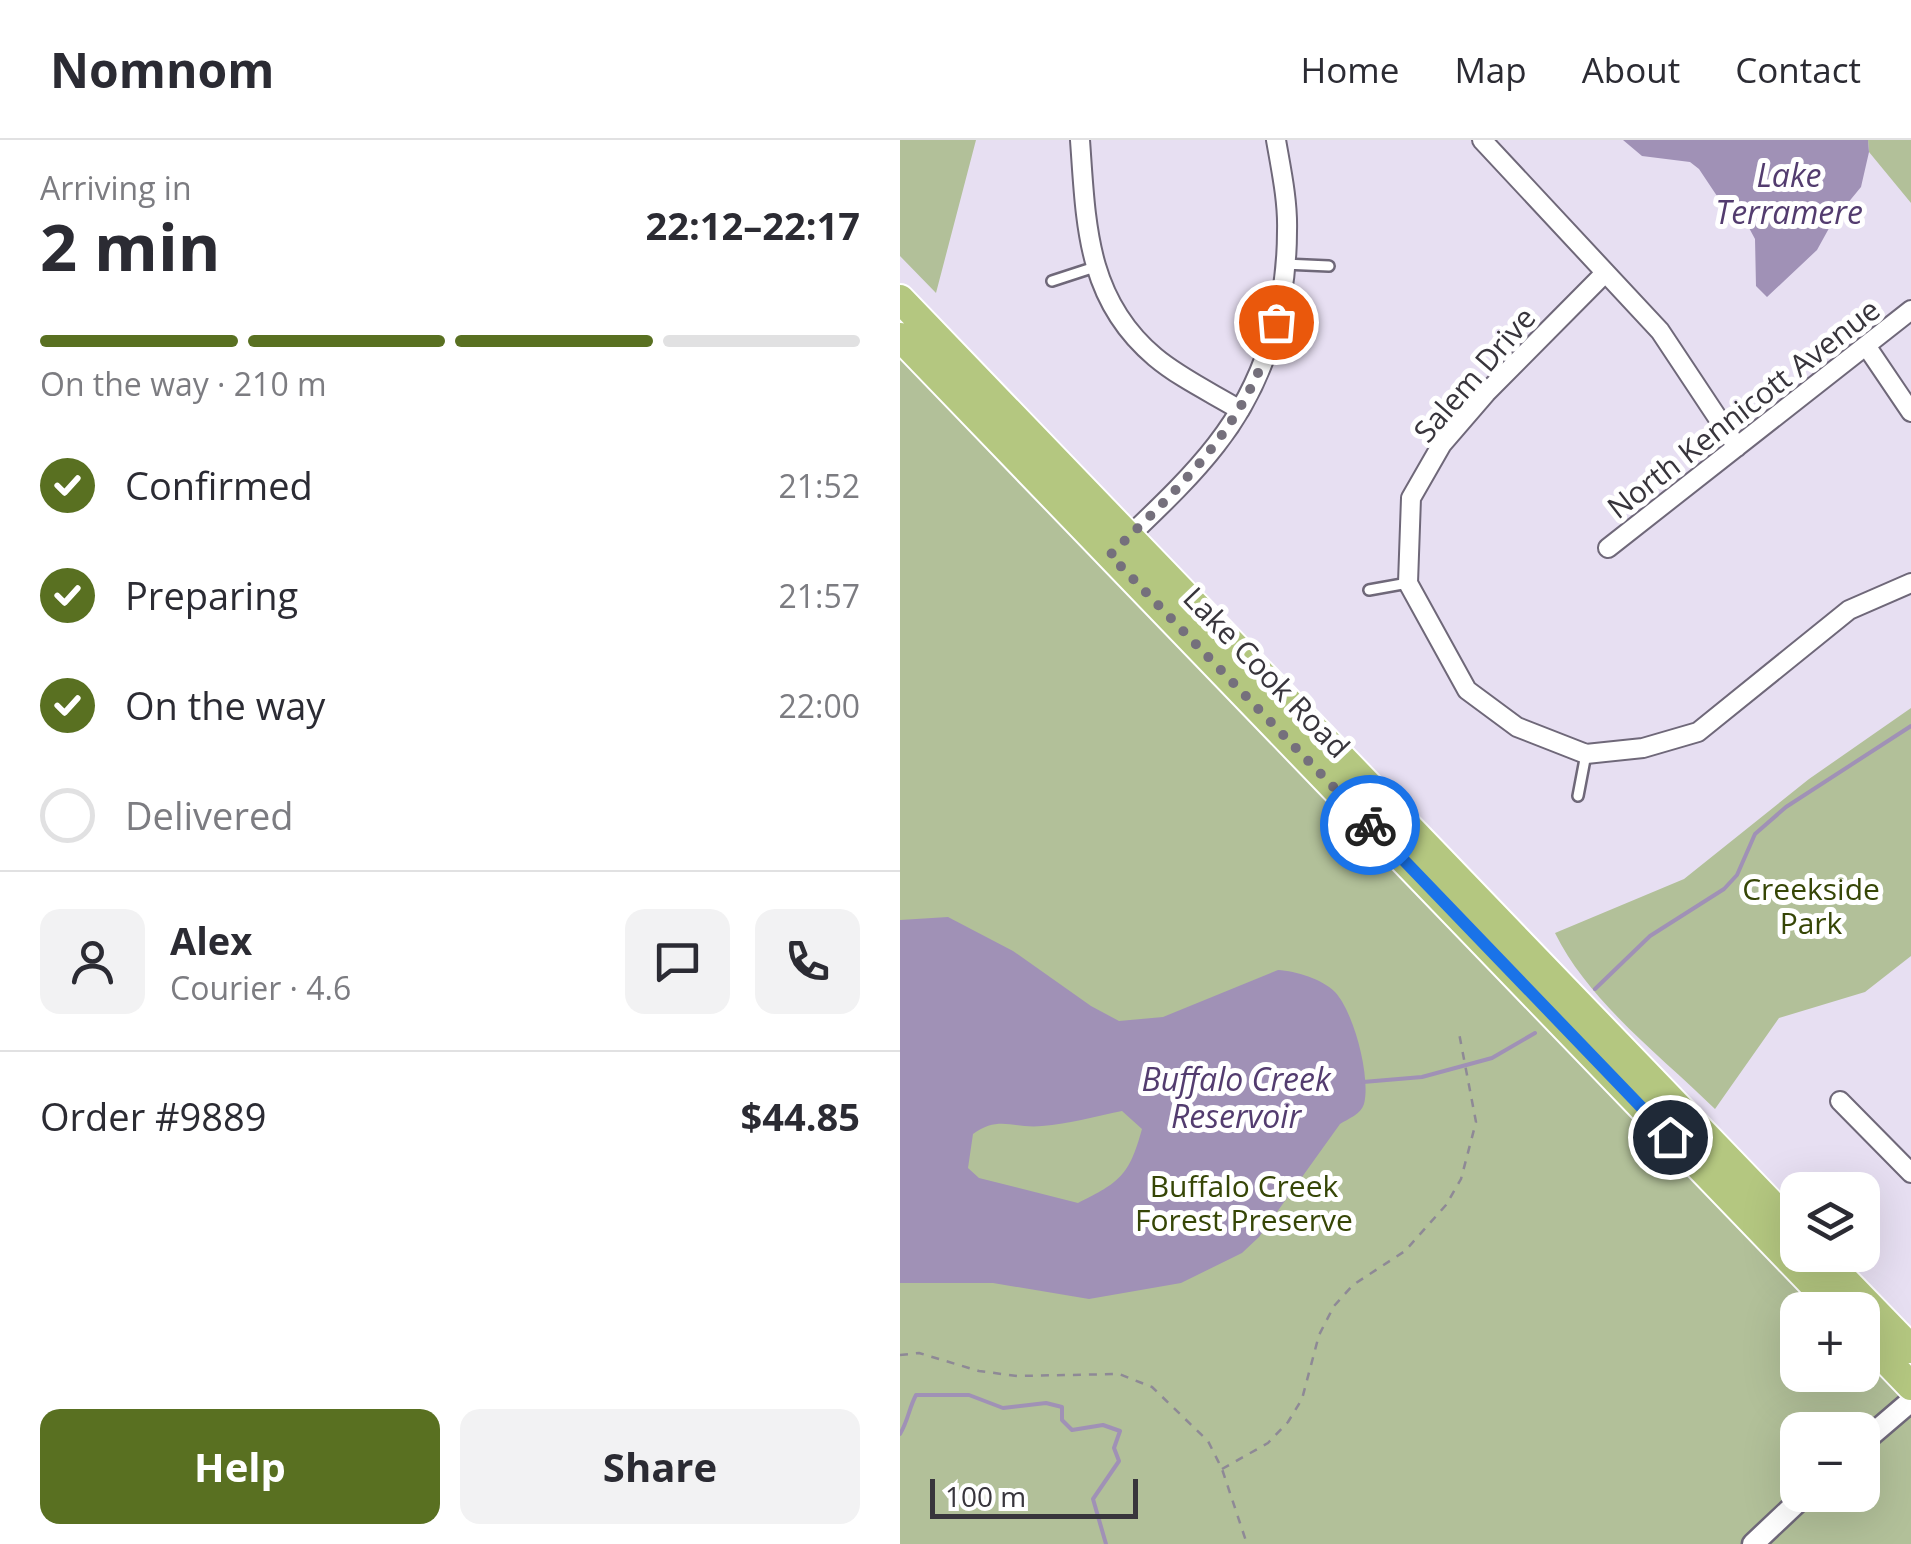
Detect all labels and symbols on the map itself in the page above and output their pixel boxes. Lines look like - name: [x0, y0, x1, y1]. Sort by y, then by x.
- water label: Lake Terramere: [1715, 153, 1863, 233]
- pin: [1234, 280, 1319, 365]
- street label: North Kennicott Avenue: [1598, 289, 1888, 527]
- street label: Salem Drive: [1404, 298, 1544, 450]
- street label: Lake Cook Road: [1175, 578, 1359, 766]
- courier: [1320, 775, 1420, 875]
- park label: Creekside Park: [1742, 868, 1880, 943]
- water label: Buffalo Creek Reservoir: [1141, 1057, 1332, 1137]
- pin: [1628, 1095, 1713, 1180]
- park label: Buffalo Creek Forest Preserve: [1135, 1165, 1353, 1240]
- scale bar: [930, 1474, 1138, 1518]

